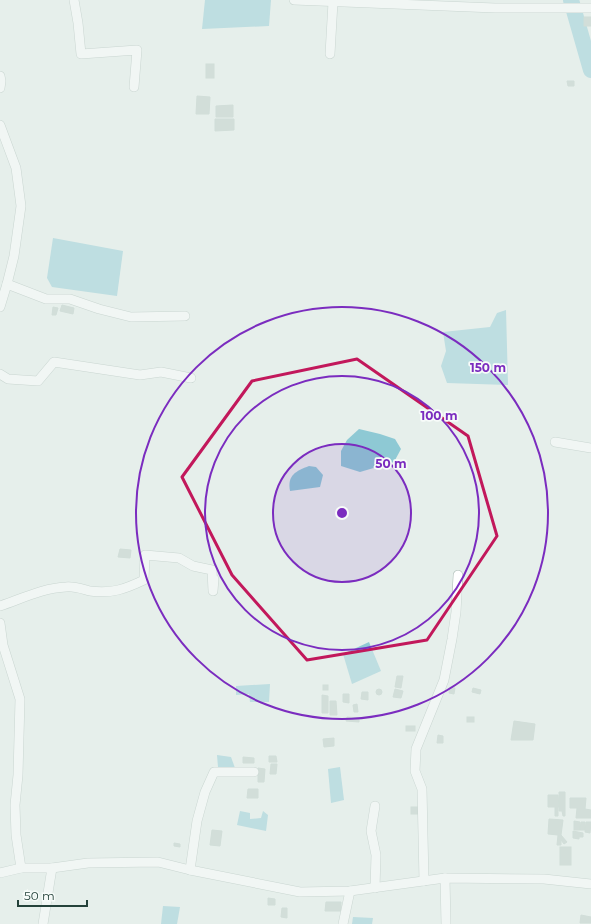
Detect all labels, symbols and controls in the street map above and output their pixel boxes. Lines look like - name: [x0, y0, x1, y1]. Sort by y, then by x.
- text: 150 m: [470, 360, 506, 375]
- text: 100 m: [421, 408, 457, 423]
- text: 50 m: [375, 456, 407, 471]
- centre of rings: [335, 506, 349, 520]
- scale bar: [18, 882, 87, 908]
- text: 50 m: [24, 888, 55, 903]

